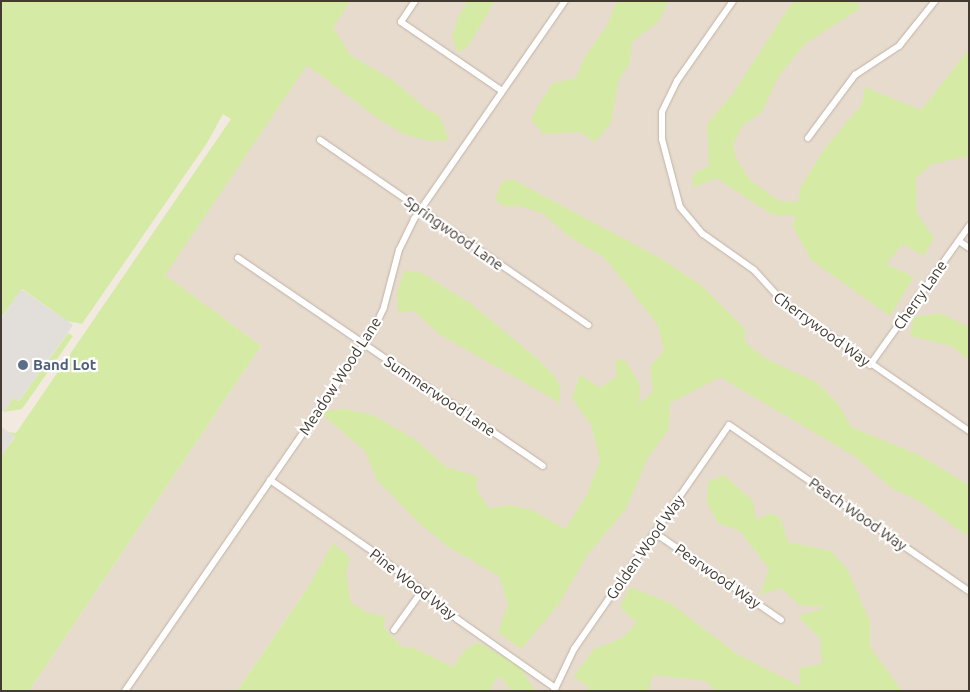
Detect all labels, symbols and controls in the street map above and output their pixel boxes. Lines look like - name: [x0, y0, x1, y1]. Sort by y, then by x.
- street label: Springwood Lane: [401, 192, 507, 274]
- street label: Cherry Lane: [890, 257, 950, 333]
- street label: Cherrywood Way: [770, 288, 874, 370]
- street label: Meadow Wood Lane: [295, 314, 385, 438]
- street label: Summerwood Lane: [381, 352, 499, 440]
- place label: Band Lot: [33, 356, 96, 374]
- marker: Band Lot: [17, 359, 29, 371]
- street label: Peach Wood Way: [806, 473, 910, 555]
- street label: Golden Wood Way: [602, 491, 688, 603]
- street label: Pearwood Way: [672, 540, 764, 612]
- street label: Pine Wood Way: [366, 545, 460, 623]

